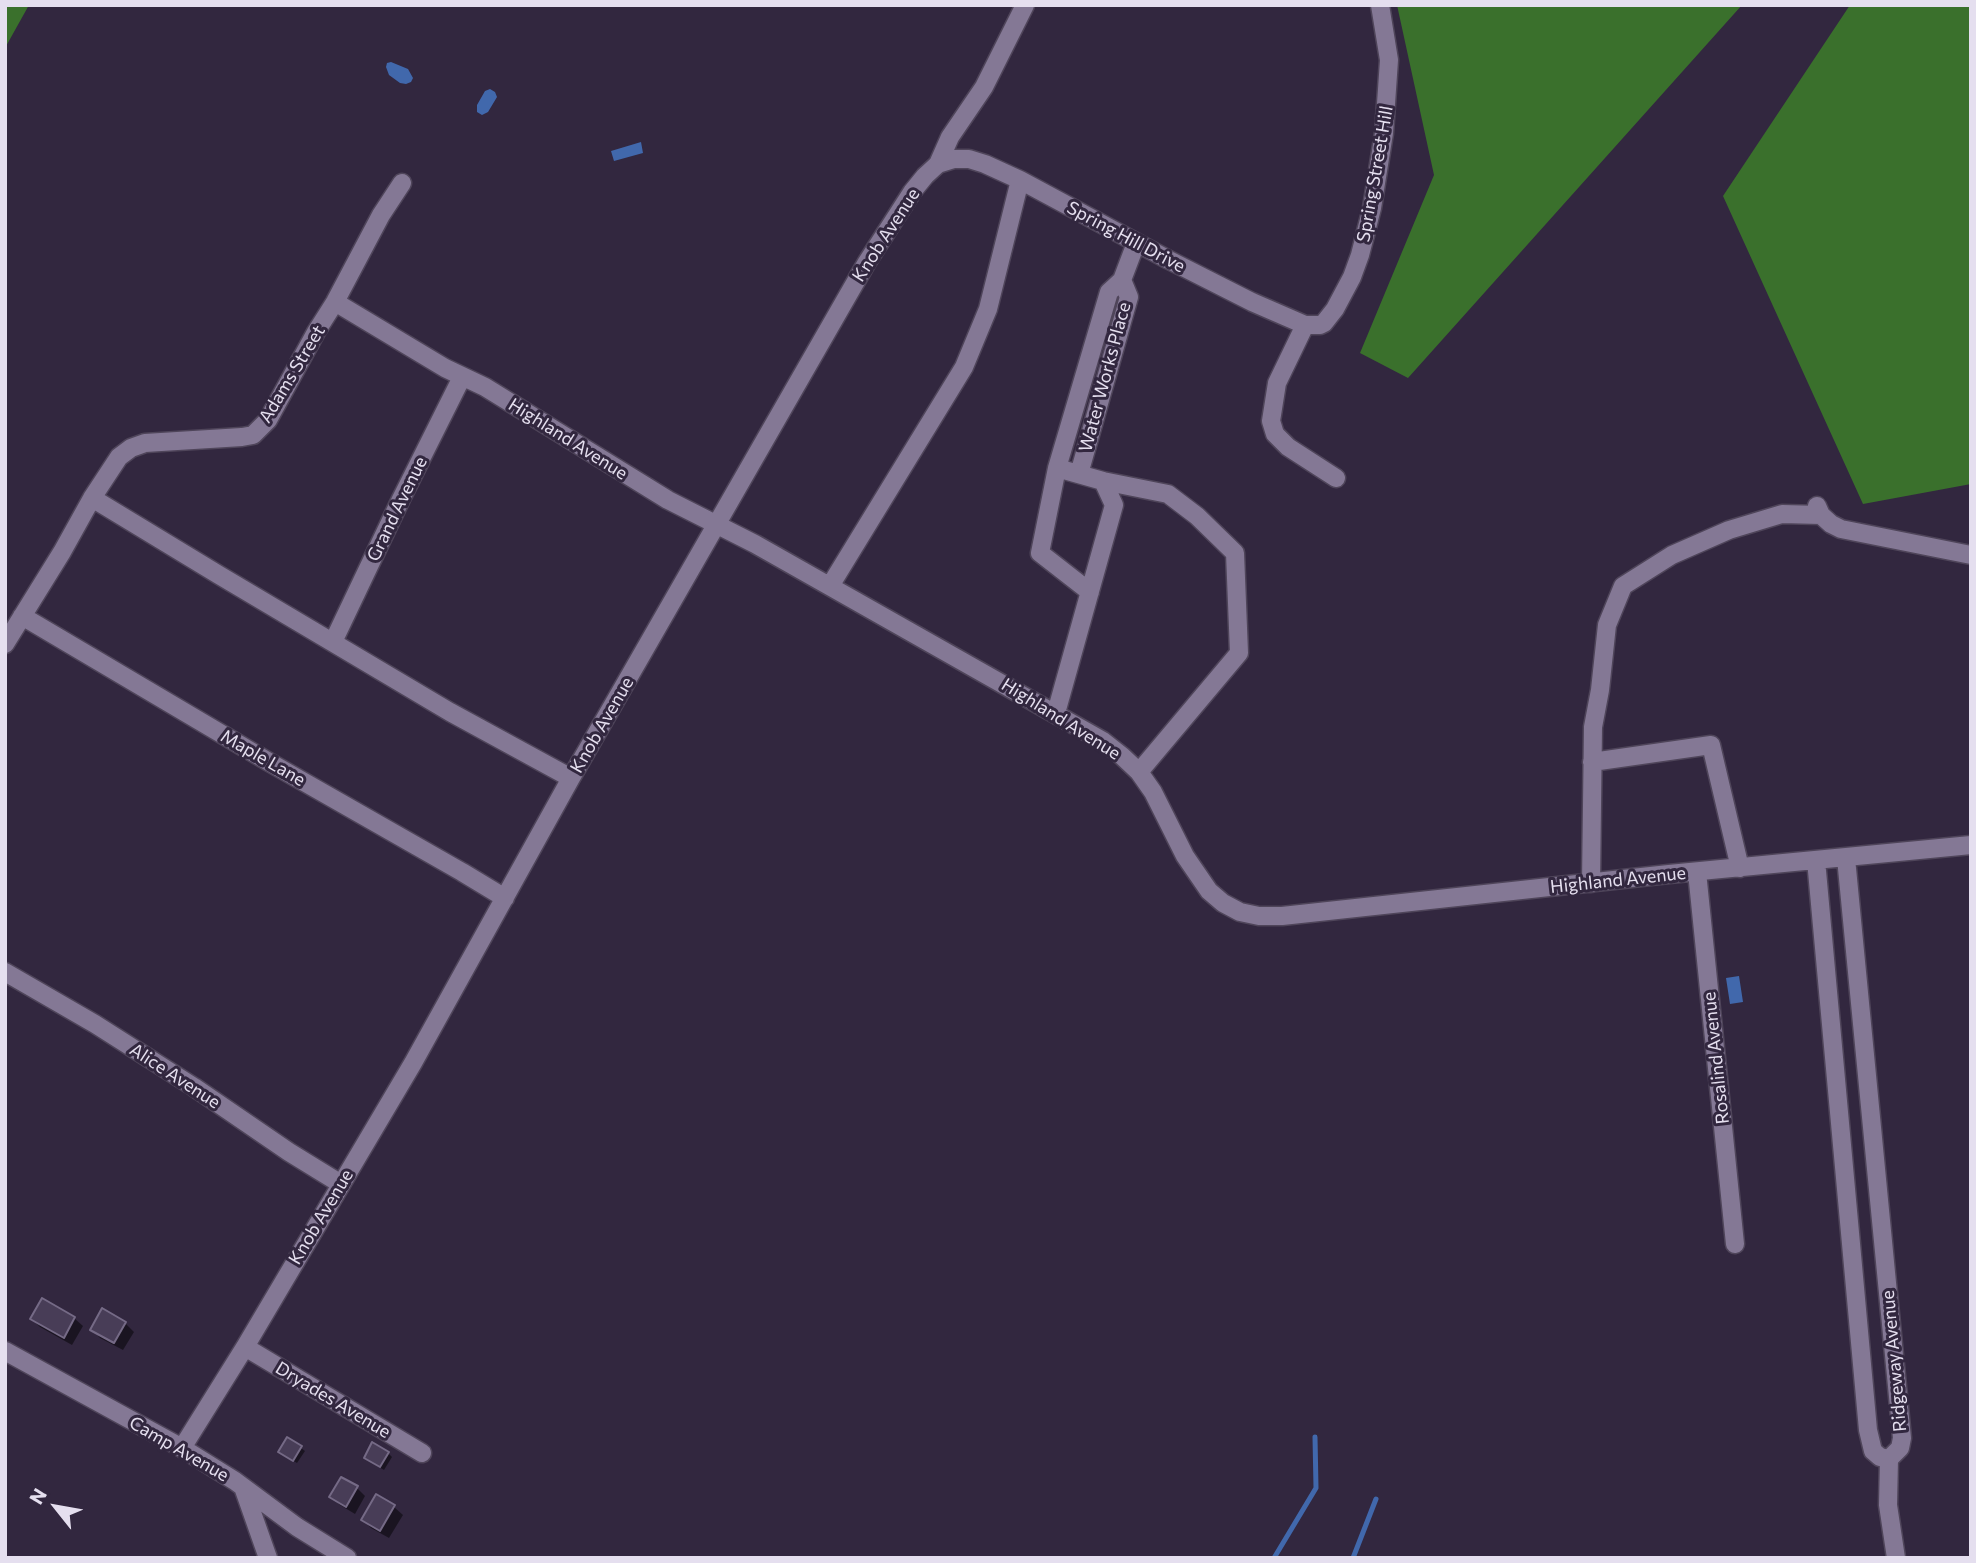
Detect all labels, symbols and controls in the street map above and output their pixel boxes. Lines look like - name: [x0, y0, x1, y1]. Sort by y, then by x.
- street label: Spring Street Hill: [1352, 104, 1398, 244]
- street label: Knob Avenue: [848, 184, 924, 286]
- street label: Spring Hill Drive: [1063, 197, 1189, 277]
- street label: Water Works Place: [1075, 300, 1135, 454]
- street label: Adams Street: [254, 321, 330, 427]
- street label: Highland Avenue: [504, 394, 632, 484]
- street label: Grand Avenue: [362, 453, 432, 565]
- street label: Knob Avenue: [566, 673, 638, 777]
- street label: Highland Avenue: [997, 674, 1125, 764]
- street label: Maple Lane: [217, 725, 309, 791]
- street label: Highland Avenue: [1549, 862, 1687, 898]
- street label: Rosalind Avenue: [1698, 991, 1734, 1125]
- street label: Alice Avenue: [126, 1039, 224, 1113]
- street label: Knob Avenue: [284, 1165, 358, 1269]
- street label: Ridgeway Avenue: [1877, 1289, 1911, 1433]
- street label: Dryades Avenue: [271, 1357, 395, 1443]
- street label: Camp Avenue: [125, 1412, 233, 1486]
- north arrow: [21, 1472, 91, 1542]
- text: N: [24, 1484, 51, 1508]

